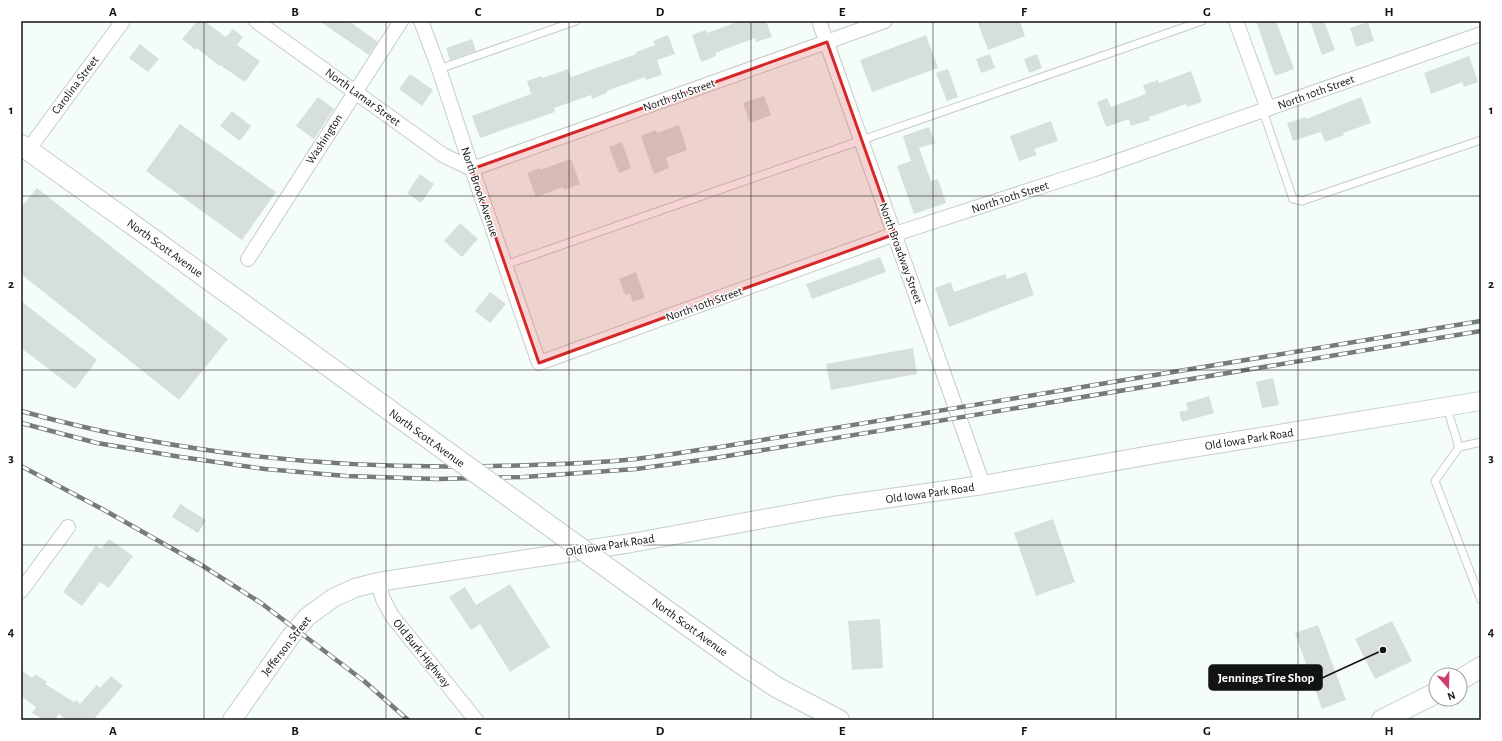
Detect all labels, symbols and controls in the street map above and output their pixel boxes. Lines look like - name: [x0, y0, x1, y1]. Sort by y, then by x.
- text: A: [109, 6, 117, 19]
- text: B: [291, 6, 299, 19]
- text: C: [475, 6, 482, 19]
- text: D: [656, 6, 665, 19]
- text: E: [839, 6, 846, 19]
- text: F: [1021, 6, 1028, 19]
- text: G: [1203, 6, 1211, 19]
- text: H: [1384, 6, 1394, 19]
- street label: Carolina Street: [49, 54, 101, 116]
- street label: North Lamar Street: [323, 66, 403, 128]
- street label: North 10th Street: [1276, 73, 1356, 111]
- street label: North 9th Street: [641, 76, 717, 114]
- text: 1: [9, 104, 13, 117]
- text: 1: [1489, 104, 1493, 117]
- street label: Washington: [303, 112, 345, 166]
- street label: North Brook Avenue: [459, 146, 501, 238]
- street label: North 10th Street: [970, 179, 1050, 215]
- street label: North Broadway Street: [876, 201, 925, 305]
- street label: North Scott Avenue: [125, 217, 205, 279]
- text: 2: [8, 278, 14, 291]
- text: 2: [1488, 278, 1494, 291]
- street label: North 10th Street: [664, 285, 744, 323]
- street label: North Scott Avenue: [387, 407, 467, 469]
- street label: Old Iowa Park Road: [1204, 426, 1294, 452]
- text: 3: [8, 452, 14, 465]
- text: 3: [1488, 452, 1494, 465]
- street label: Old Iowa Park Road: [885, 481, 975, 505]
- street label: Old Iowa Park Road: [565, 532, 655, 558]
- street label: North Scott Avenue: [650, 596, 730, 658]
- street label: Jefferson Street: [259, 614, 313, 678]
- street label: Old Burk Highway: [390, 617, 453, 690]
- text: 4: [8, 626, 15, 639]
- text: 4: [1488, 626, 1495, 639]
- callout: Jennings Tire Shop: [1209, 665, 1322, 690]
- north arrow: [1428, 667, 1468, 707]
- text: Jennings Tire Shop: [1218, 672, 1315, 685]
- text: N: [1446, 689, 1457, 702]
- text: A: [109, 725, 117, 738]
- text: B: [291, 725, 299, 738]
- text: C: [475, 725, 482, 738]
- text: D: [656, 725, 665, 738]
- text: E: [839, 725, 846, 738]
- text: F: [1021, 725, 1028, 738]
- text: G: [1203, 725, 1211, 738]
- text: H: [1384, 725, 1394, 738]

